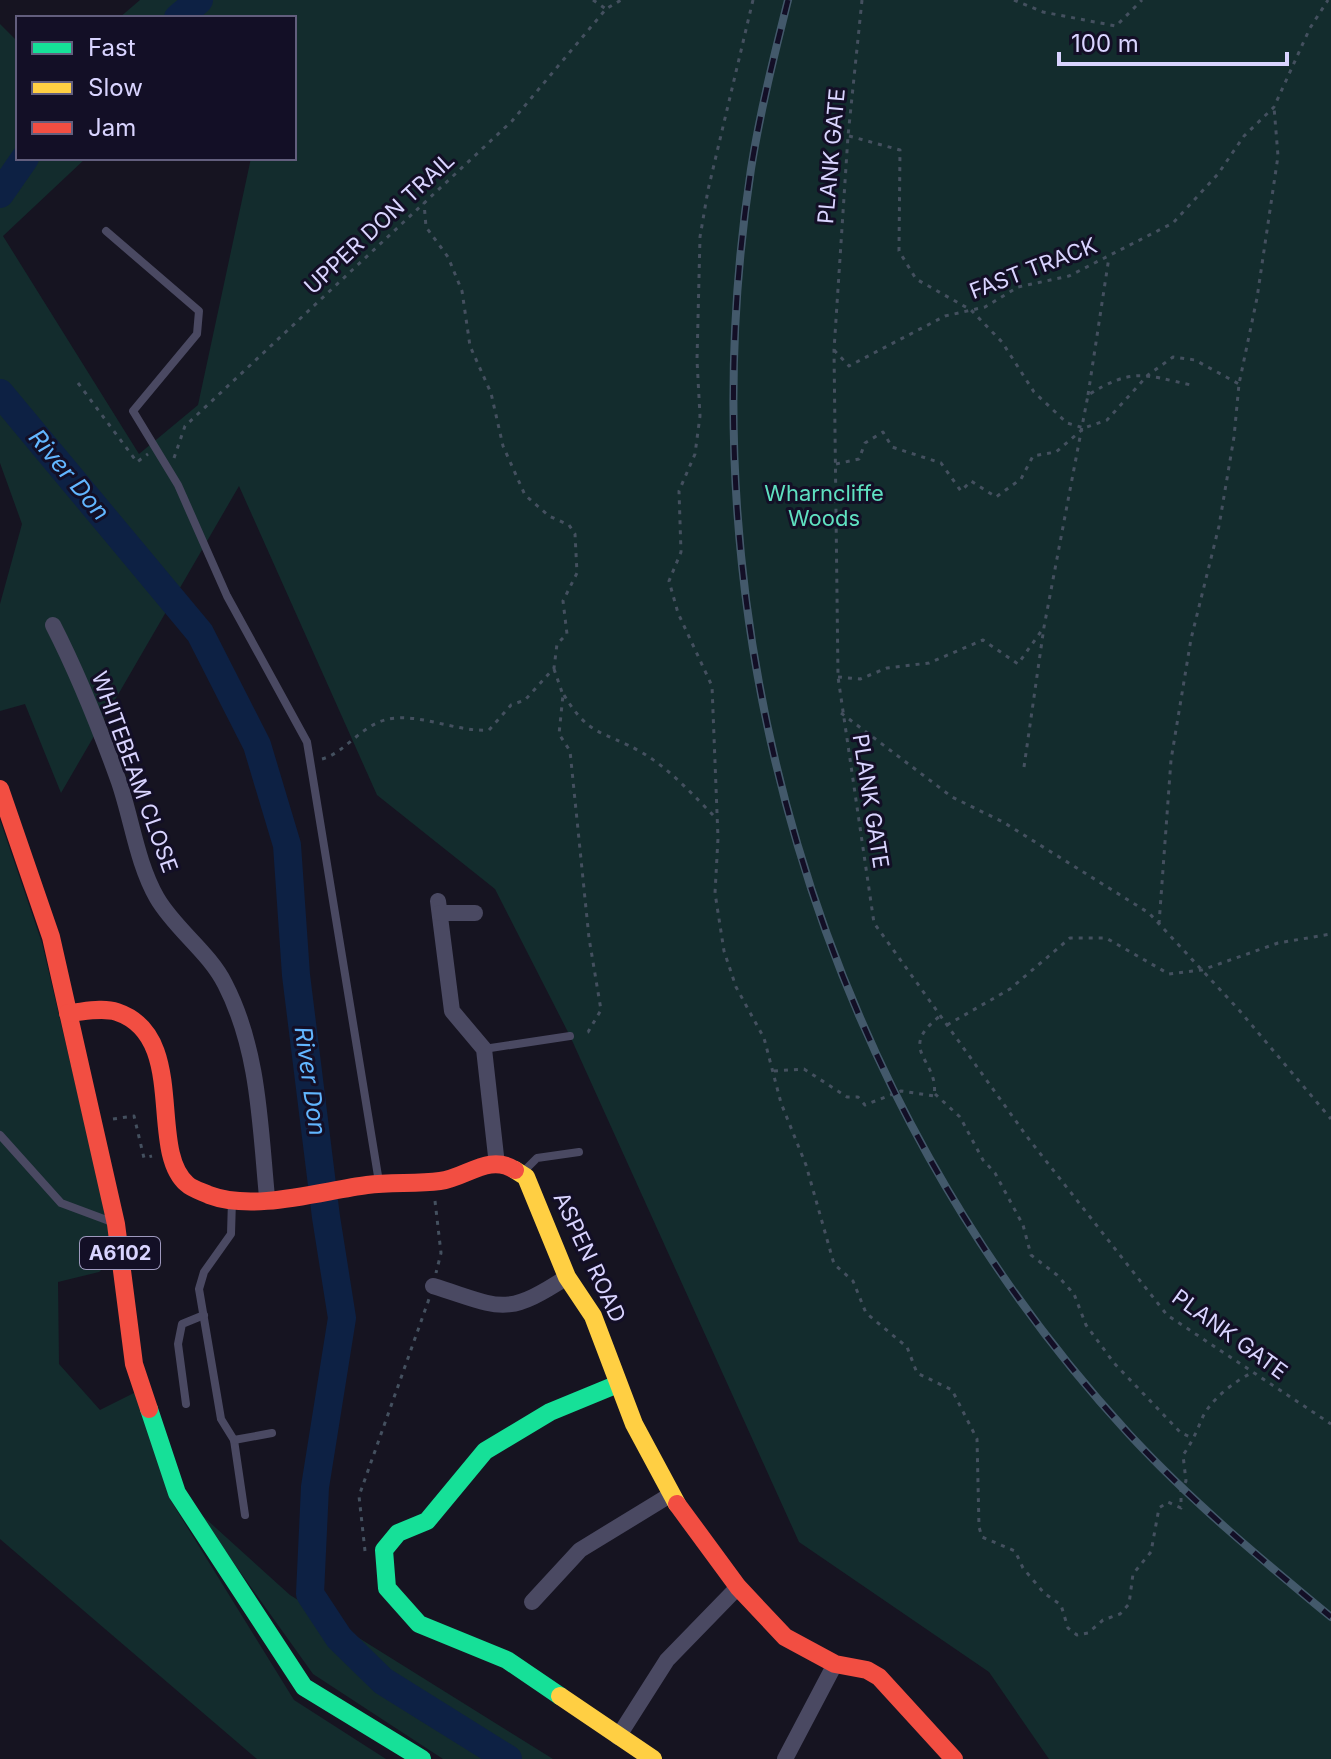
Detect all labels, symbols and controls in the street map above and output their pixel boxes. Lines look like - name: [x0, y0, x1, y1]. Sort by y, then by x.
- legend: [16, 16, 296, 160]
- scale bar: [1059, 16, 1287, 66]
- text: 100 m: [1071, 29, 1139, 58]
- text: Fast: [88, 33, 136, 62]
- text: Slow: [88, 73, 143, 102]
- street label: PLANK GATE: [812, 87, 850, 225]
- text: Jam: [88, 113, 136, 142]
- street label: UPPER DON TRAIL: [299, 147, 459, 299]
- street label: FAST TRACK: [966, 232, 1101, 304]
- water label: River Don: [23, 423, 116, 526]
- park label: Wharncliffe Woods: [764, 480, 884, 531]
- street label: WHITEBEAM CLOSE: [86, 668, 184, 876]
- street label: PLANK GATE: [848, 732, 894, 870]
- water label: River Don: [288, 1025, 332, 1137]
- street label: ASPEN ROAD: [549, 1188, 631, 1326]
- road number: A6102: [80, 1237, 160, 1269]
- street label: PLANK GATE: [1167, 1284, 1293, 1384]

